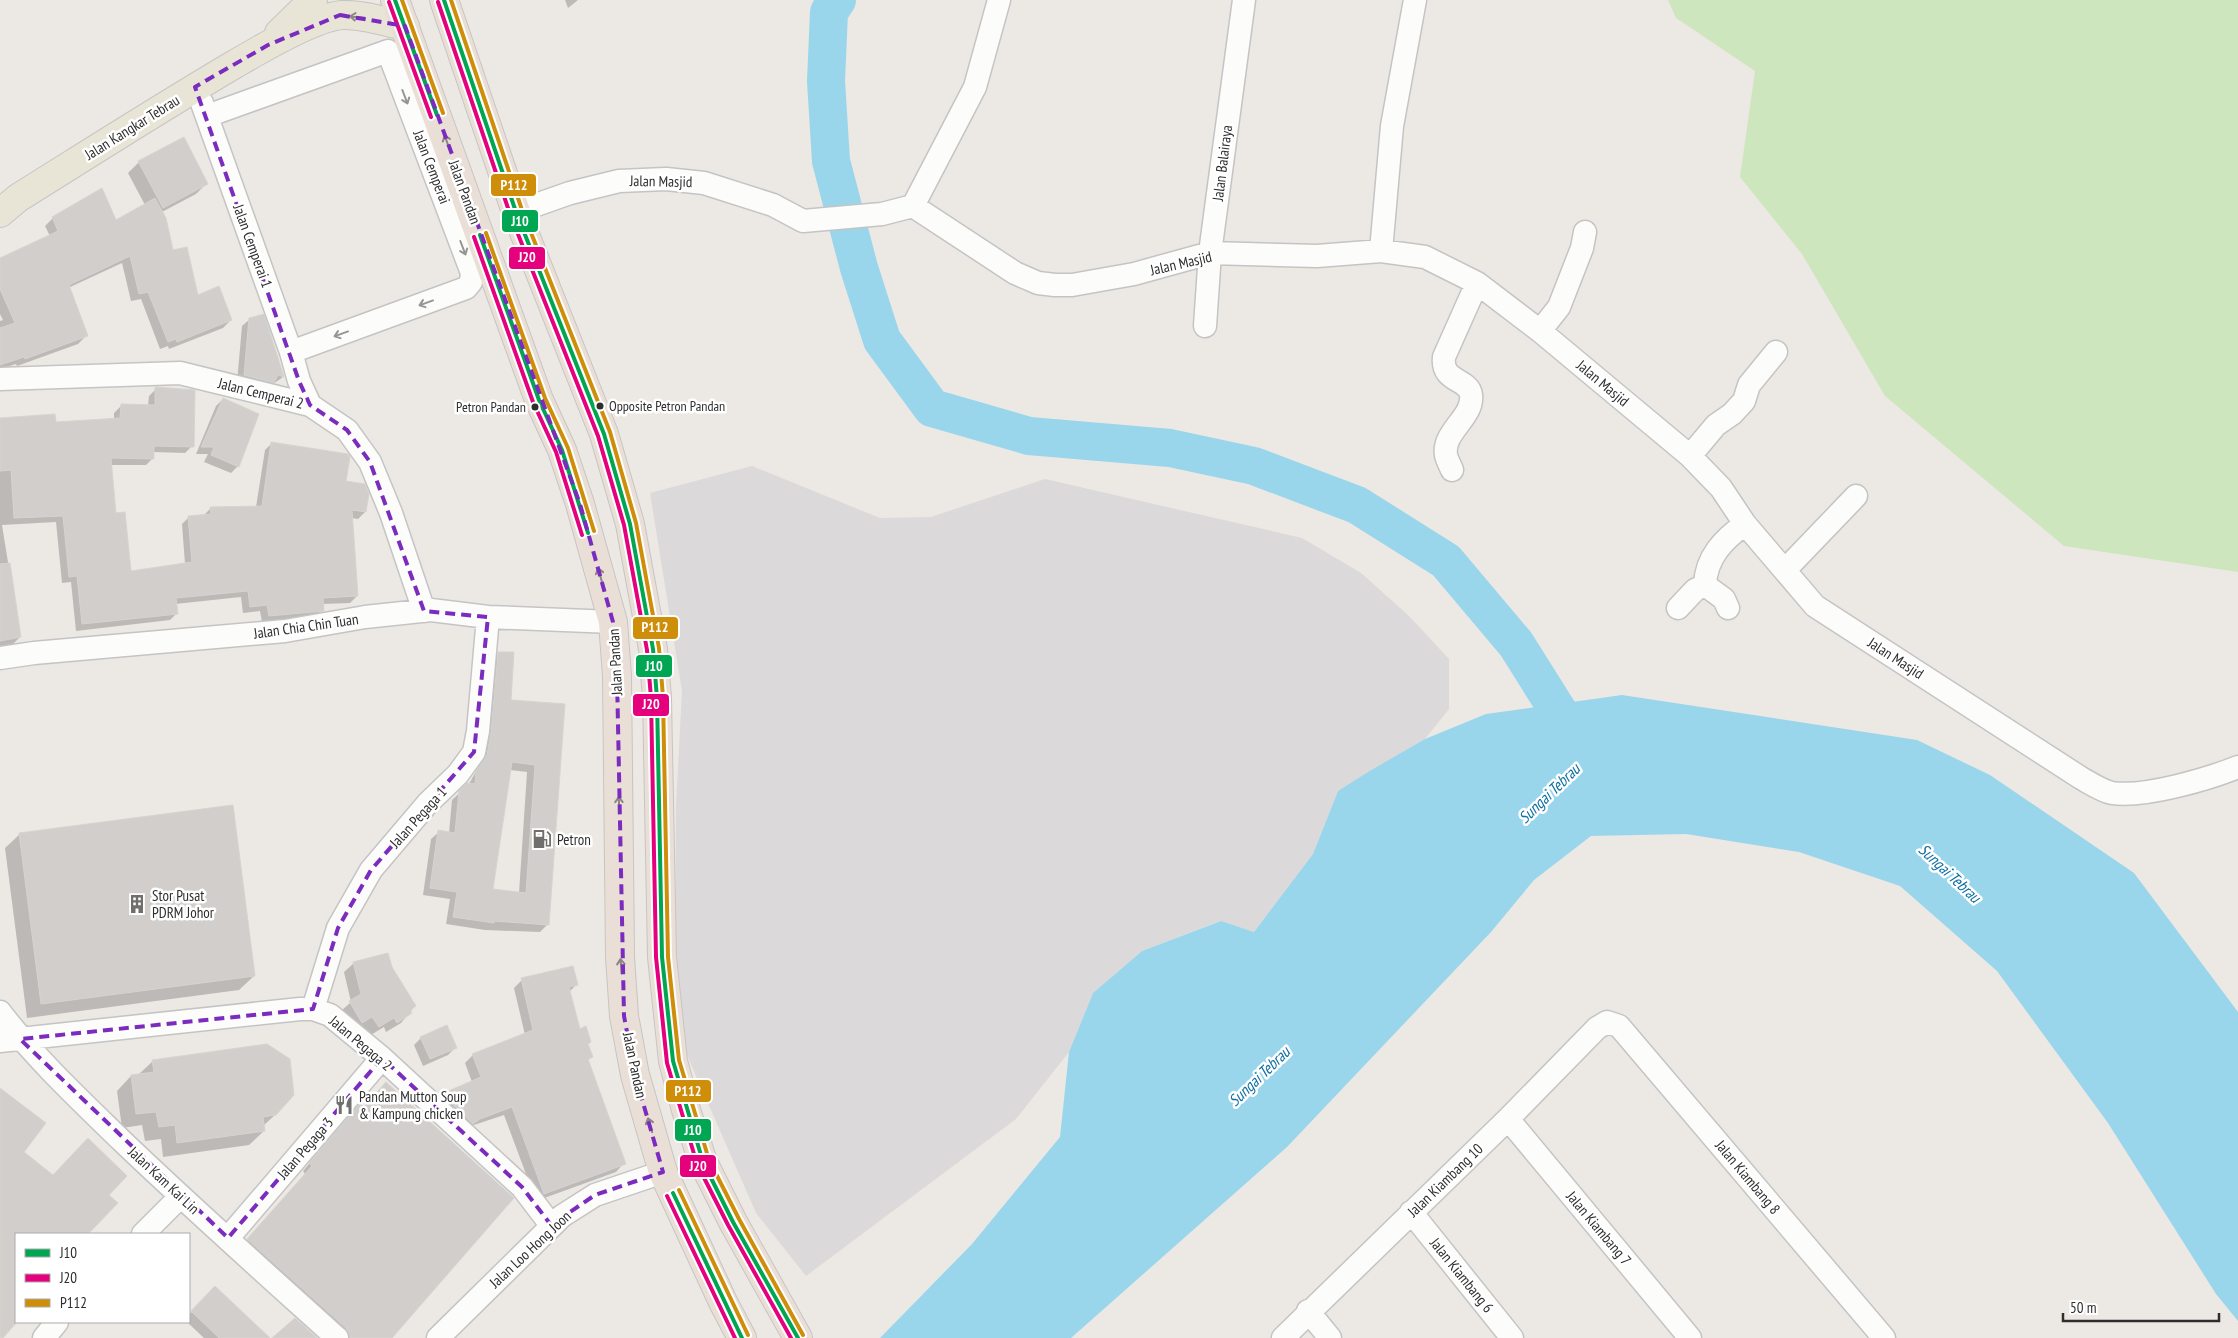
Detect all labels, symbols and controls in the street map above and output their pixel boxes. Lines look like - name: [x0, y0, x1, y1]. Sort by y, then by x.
- one-way arrow: [350, 12, 366, 22]
- one-way arrow: [401, 88, 410, 104]
- street label: Jalan Kangkar Tebrau: [80, 90, 183, 164]
- street label: Jalan Balairaya: [1208, 124, 1236, 203]
- street label: Jalan Cemperai: [409, 127, 455, 207]
- one-way arrow: [442, 135, 451, 150]
- street label: Jalan Pandan: [444, 156, 485, 227]
- street label: Jalan Masjid: [629, 171, 692, 191]
- line badge: P112: [490, 173, 537, 197]
- text: P112: [501, 176, 527, 194]
- street label: Jalan Cemperai 1: [229, 201, 277, 290]
- line badge: J10: [501, 209, 539, 233]
- text: J10: [510, 212, 529, 230]
- one-way arrow: [459, 240, 468, 256]
- line badge: J20: [508, 246, 546, 270]
- street label: Jalan Masjid: [1147, 247, 1214, 280]
- text: J20: [517, 248, 536, 266]
- one-way arrow: [419, 299, 434, 308]
- one-way arrow: [333, 330, 349, 339]
- street label: Jalan Masjid: [1572, 355, 1633, 410]
- street label: Jalan Cemperai 2: [215, 373, 306, 413]
- place label: Opposite Petron Pandan: [609, 397, 725, 415]
- place label: Petron Pandan: [456, 398, 526, 416]
- marker: Opposite Petron Pandan: [595, 401, 605, 411]
- marker: Petron Pandan: [530, 402, 540, 412]
- one-way arrow: [595, 568, 604, 584]
- street label: Jalan Chia Chin Tuan: [251, 609, 360, 643]
- line badge: P112: [632, 616, 679, 640]
- text: P112: [642, 618, 668, 636]
- street label: Jalan Pandan: [604, 628, 626, 697]
- street label: Jalan Masjid: [1864, 632, 1927, 683]
- line badge: J10: [635, 654, 673, 678]
- text: J10: [644, 657, 663, 675]
- line badge: J20: [632, 693, 670, 717]
- text: J20: [641, 695, 660, 713]
- water label: Sungai Tebrau: [1514, 758, 1585, 827]
- street label: Jalan Pegaga 1: [385, 782, 451, 852]
- one-way arrow: [614, 796, 623, 812]
- fuel station icon: Petron: [531, 828, 553, 850]
- place label: Petron: [557, 830, 591, 849]
- water label: Sungai Tebrau: [1915, 839, 1986, 907]
- place label: Stor Pusat PDRM Johor: [152, 886, 215, 922]
- building icon: Stor Pusat PDRM Johor: [126, 893, 148, 915]
- one-way arrow: [616, 958, 626, 974]
- street label: Jalan Pegaga 2: [325, 1011, 396, 1075]
- street label: Jalan Pandan: [619, 1029, 651, 1100]
- water label: Sungai Tebrau: [1224, 1041, 1295, 1110]
- line badge: P112: [665, 1079, 712, 1103]
- text: P112: [675, 1082, 701, 1100]
- place label: Pandan Mutton Soup & Kampung chicken: [359, 1087, 467, 1123]
- restaurant icon: Pandan Mutton Soup & Kampung chicken: [333, 1094, 355, 1116]
- street label: Jalan Pegaga 3: [272, 1113, 337, 1184]
- one-way arrow: [644, 1118, 654, 1134]
- line badge: J10: [674, 1118, 712, 1142]
- text: J10: [683, 1121, 702, 1139]
- street label: Jalan Kiambang 8: [1711, 1135, 1784, 1218]
- street label: Jalan Kiambang 10: [1403, 1139, 1487, 1221]
- street label: Jalan Kam Kai Lin: [124, 1142, 204, 1218]
- line badge: J20: [679, 1154, 717, 1178]
- text: J20: [688, 1157, 707, 1175]
- street label: Jalan Kiambang 7: [1562, 1186, 1635, 1269]
- street label: Jalan Loo Hong Joon: [485, 1206, 575, 1292]
- legend: [15, 1233, 190, 1323]
- street label: Jalan Kiambang 6: [1425, 1233, 1498, 1316]
- text: J10: [59, 1243, 77, 1262]
- text: J20: [59, 1268, 77, 1287]
- scale bar: [2063, 1290, 2219, 1322]
- text: P112: [60, 1293, 87, 1312]
- text: 50 m: [2070, 1298, 2096, 1317]

